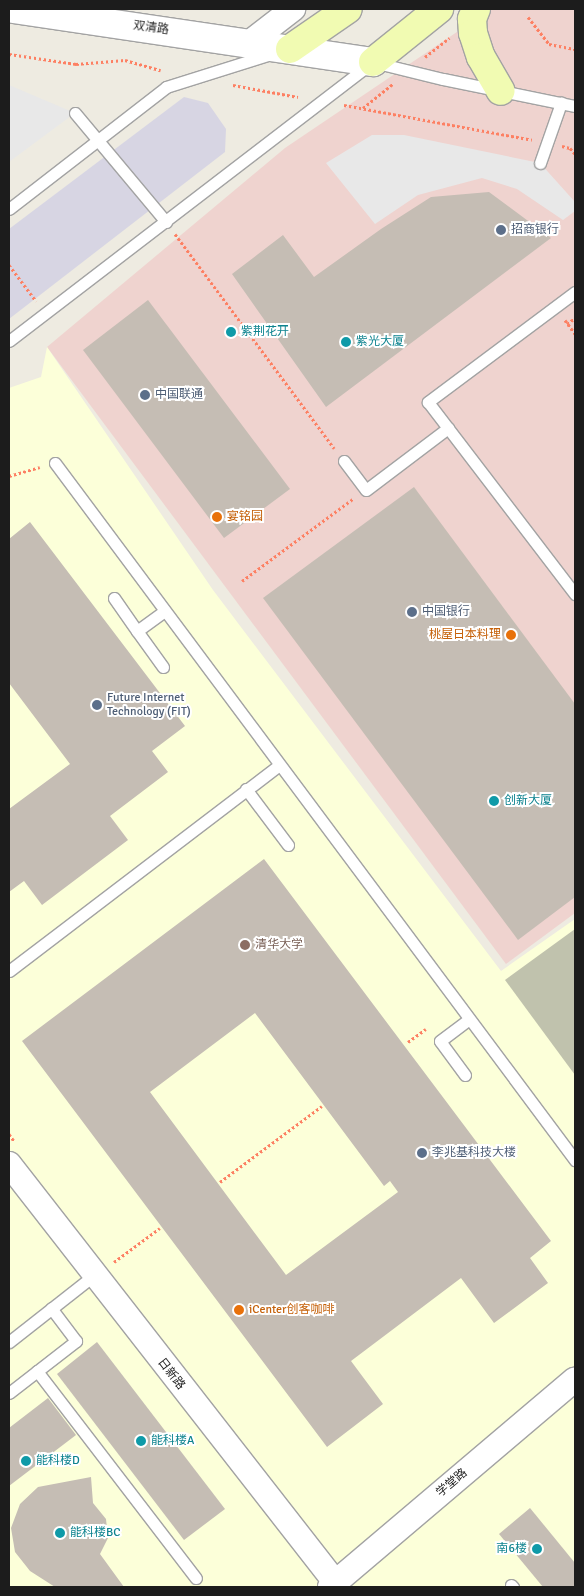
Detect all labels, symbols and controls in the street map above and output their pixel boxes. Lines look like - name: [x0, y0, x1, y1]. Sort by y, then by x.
- street label: 双清路: [132, 18, 170, 38]
- place label: 招商银行: [511, 223, 559, 237]
- marker: 招商银行: [495, 224, 507, 236]
- place label: 紫荆花开: [241, 325, 289, 339]
- marker: 紫荆花开: [225, 326, 237, 338]
- place label: 紫光大厦: [356, 335, 404, 349]
- marker: 紫光大厦: [340, 336, 352, 348]
- place label: 中国联通: [155, 388, 203, 402]
- marker: 中国联通: [139, 389, 151, 401]
- place label: 宴铭园: [227, 510, 263, 524]
- marker: 宴铭园: [211, 511, 223, 523]
- place label: 中国银行: [422, 605, 470, 619]
- marker: 中国银行: [406, 606, 418, 618]
- place label: 桃屋日本料理: [429, 628, 501, 642]
- marker: 桃屋日本料理: [505, 629, 517, 641]
- place label: Future Internet Technology (FIT): [107, 691, 191, 719]
- marker: Future Internet Technology (FIT): [91, 699, 103, 711]
- place label: 创新大厦: [504, 794, 552, 808]
- marker: 创新大厦: [488, 795, 500, 807]
- place label: 清华大学: [255, 938, 303, 952]
- marker: 清华大学: [239, 939, 251, 951]
- place label: 李兆基科技大楼: [432, 1146, 516, 1160]
- marker: 李兆基科技大楼: [416, 1147, 428, 1159]
- place label: iCenter创客咖啡: [249, 1303, 334, 1317]
- marker: iCenter创客咖啡: [233, 1304, 245, 1316]
- street label: 日新路: [154, 1355, 188, 1393]
- place label: 能科楼A: [151, 1434, 194, 1448]
- marker: 能科楼A: [135, 1435, 147, 1447]
- place label: 能科楼D: [36, 1454, 80, 1468]
- marker: 能科楼D: [20, 1455, 32, 1467]
- street label: 学堂路: [434, 1466, 470, 1500]
- place label: 能科楼BC: [70, 1526, 120, 1540]
- marker: 能科楼BC: [54, 1527, 66, 1539]
- place label: 南6楼: [497, 1542, 527, 1556]
- marker: 南6楼: [531, 1543, 543, 1555]

